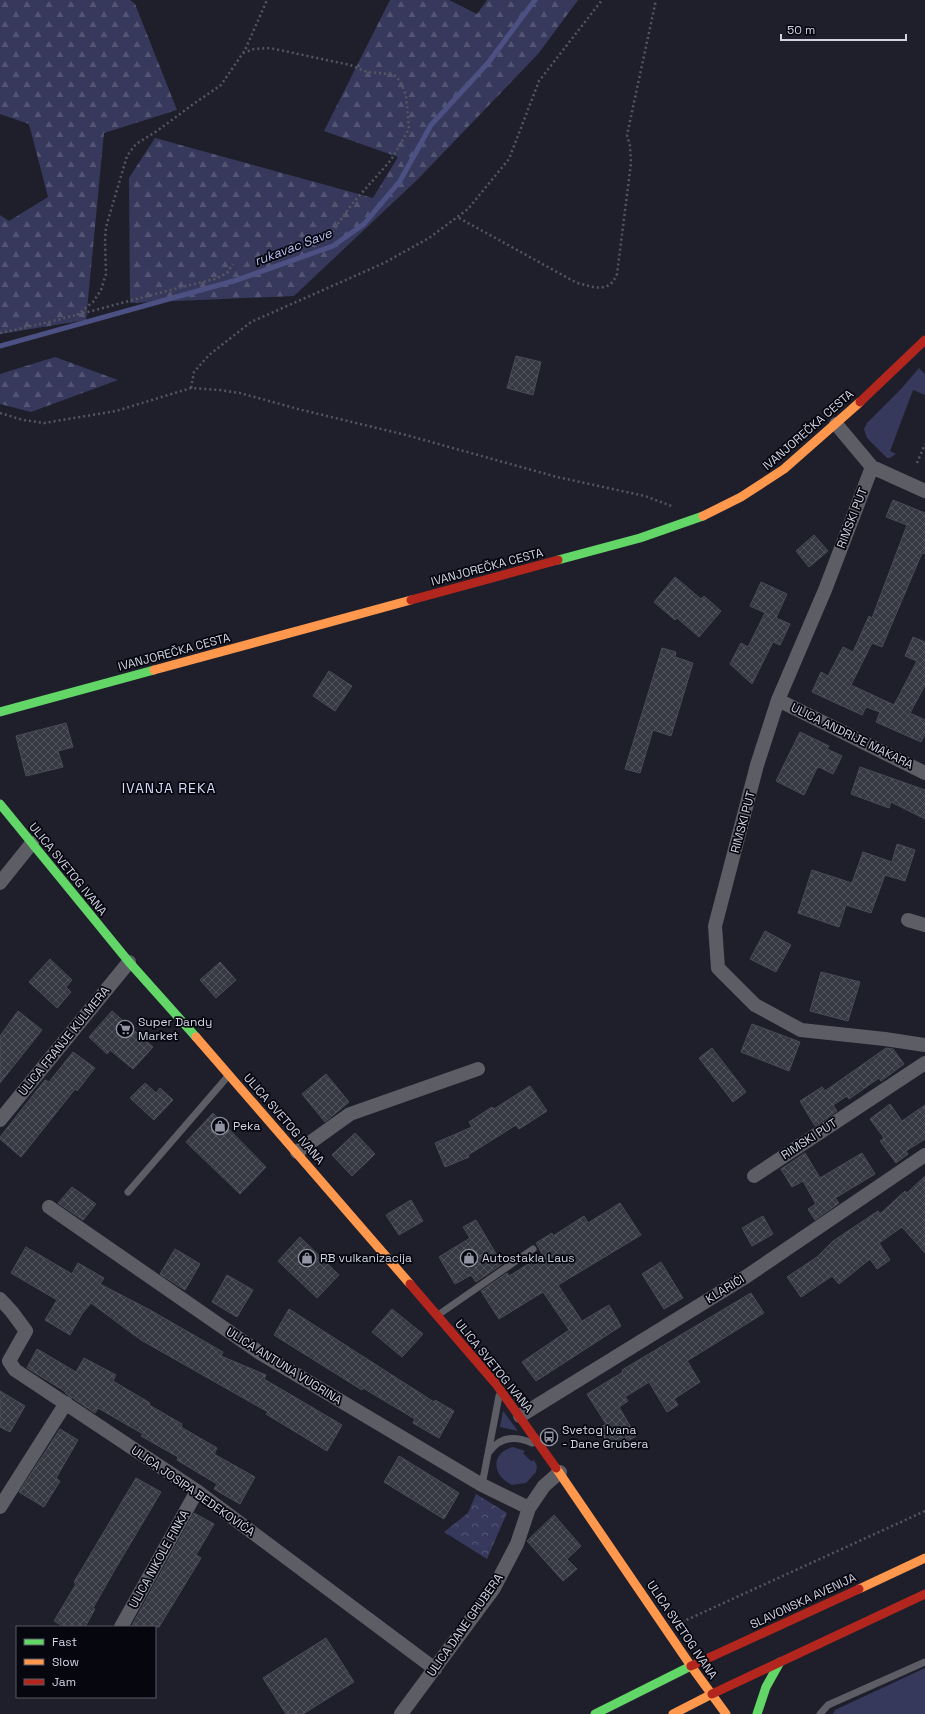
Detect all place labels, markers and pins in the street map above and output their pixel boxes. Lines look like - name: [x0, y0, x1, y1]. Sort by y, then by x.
- place label: Super Dandy Market: [138, 1014, 212, 1044]
- supermarket icon: Super Dandy Market: [115, 1019, 135, 1039]
- shop icon: Peka: [210, 1116, 230, 1136]
- place label: Peka: [233, 1118, 260, 1134]
- shop icon: RB vulkanizacija: [297, 1248, 317, 1268]
- shop icon: Autostakla Laus: [459, 1248, 479, 1268]
- place label: RB vulkanizacija: [320, 1250, 412, 1266]
- place label: Autostakla Laus: [482, 1250, 575, 1266]
- place label: Svetog Ivana - Dane Grubera: [562, 1422, 649, 1452]
- bus stop icon: Svetog Ivana - Dane Grubera: [539, 1427, 559, 1447]

